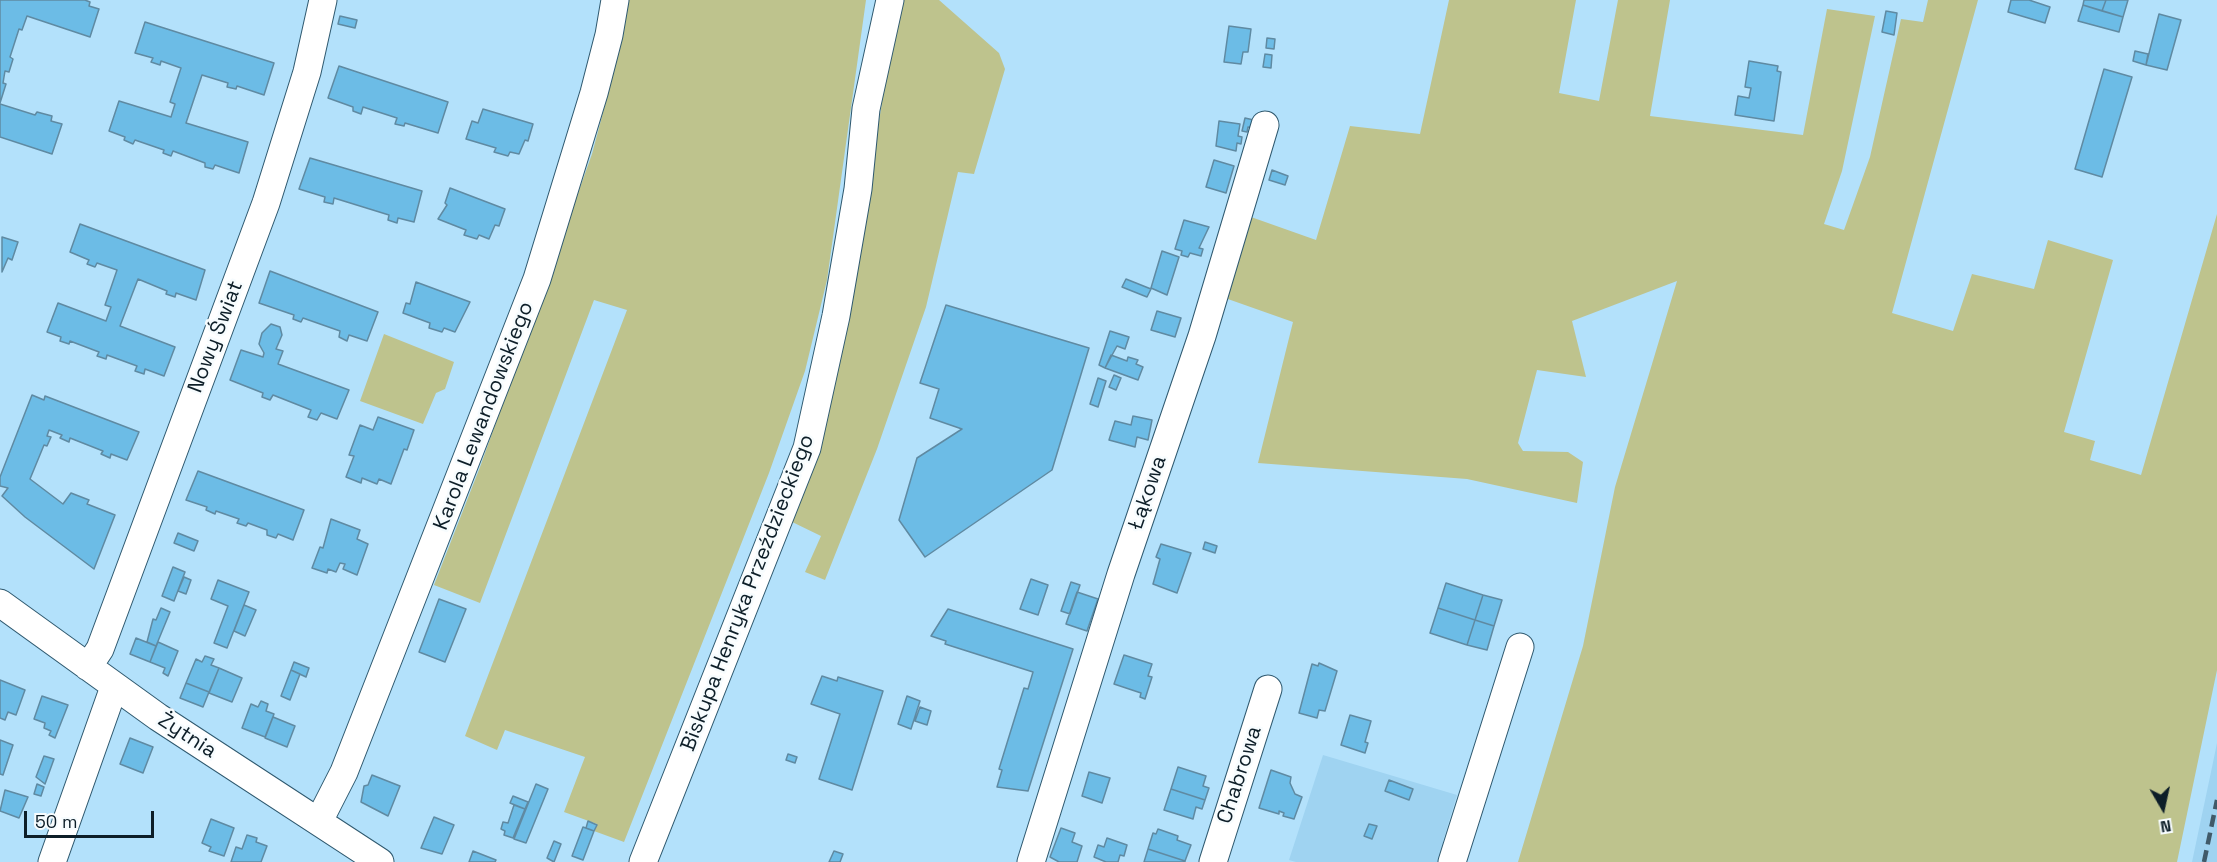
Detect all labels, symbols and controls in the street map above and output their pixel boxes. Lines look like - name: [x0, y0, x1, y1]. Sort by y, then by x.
- street label: Nowy Świat: [183, 278, 249, 396]
- street label: Karola Lewandowskiego: [429, 298, 539, 534]
- street label: Biskupa Henryka Przeździeckiego: [676, 431, 820, 755]
- street label: Łąkowa: [1124, 453, 1172, 533]
- street label: Żytnia: [153, 708, 221, 764]
- street label: Chabrowa: [1212, 723, 1268, 827]
- north arrow: [2133, 778, 2193, 838]
- scale bar: [27, 799, 158, 837]
- text: 50 m: [35, 810, 77, 833]
- text: N: [2159, 815, 2173, 837]

